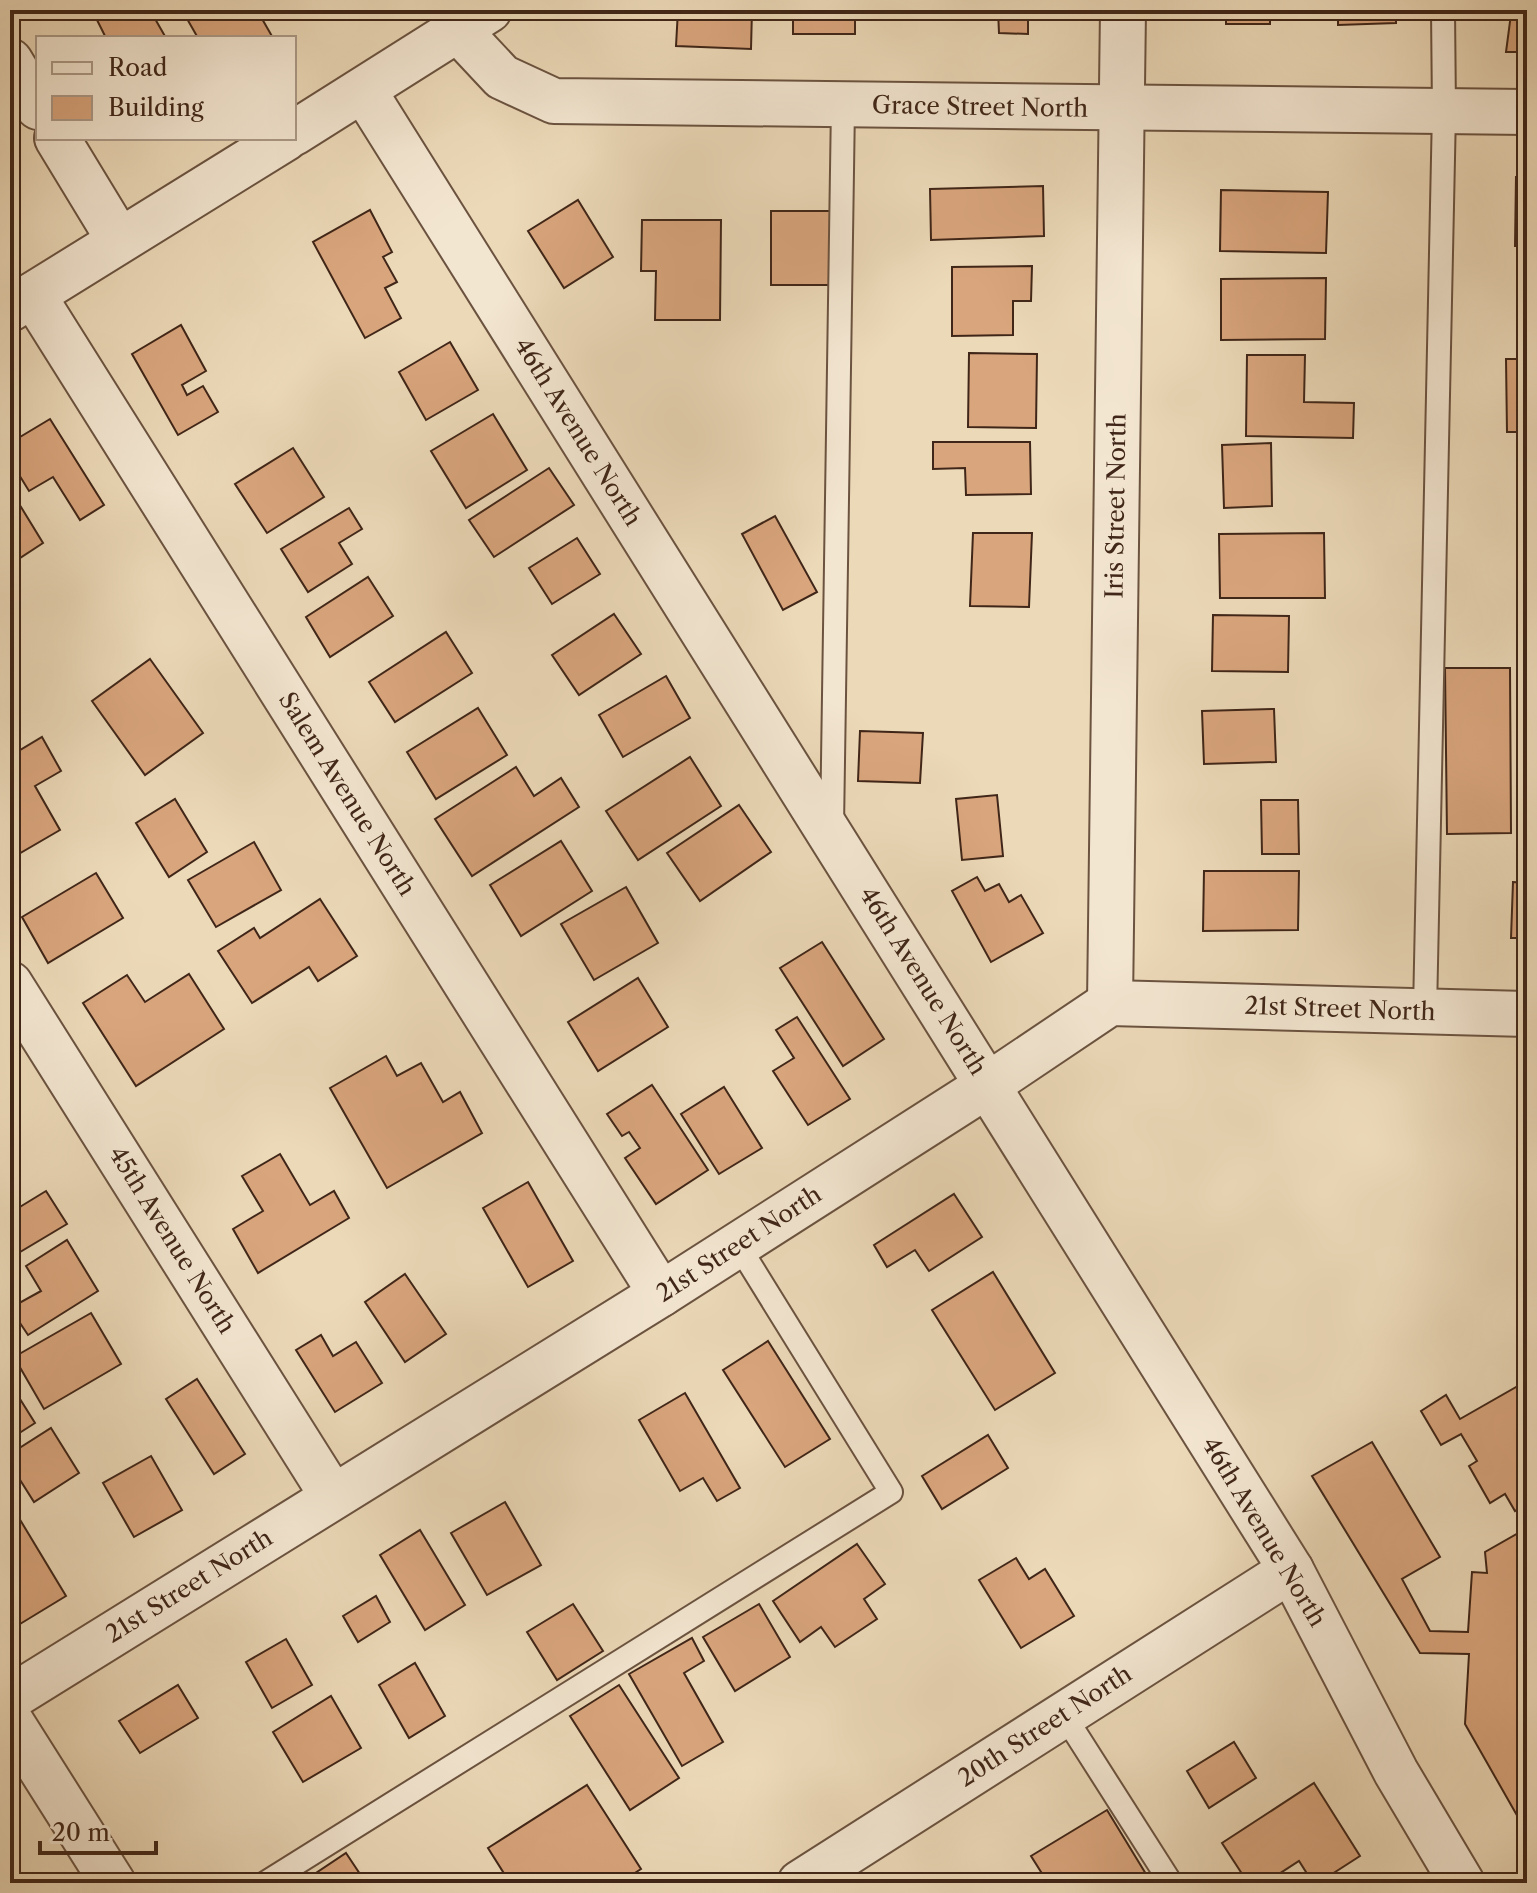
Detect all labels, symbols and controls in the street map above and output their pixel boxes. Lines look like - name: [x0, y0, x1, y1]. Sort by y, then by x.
- legend: [36, 36, 296, 140]
- text: Road: [108, 53, 168, 82]
- street label: Grace Street North: [872, 90, 1088, 123]
- text: Building: [108, 93, 204, 122]
- street label: 46th Avenue North: [509, 332, 648, 531]
- street label: Iris Street North: [1099, 413, 1132, 599]
- street label: Salem Avenue North: [273, 687, 422, 901]
- street label: 46th Avenue North: [854, 881, 993, 1080]
- street label: 21st Street North: [1244, 991, 1436, 1026]
- street label: 45th Avenue North: [103, 1141, 242, 1339]
- street label: 21st Street North: [651, 1179, 827, 1308]
- street label: 46th Avenue North: [1196, 1432, 1333, 1632]
- street label: 21st Street North: [100, 1523, 277, 1648]
- street label: 20th Street North: [953, 1659, 1137, 1792]
- scale bar: [40, 1805, 156, 1855]
- text: 20 m: [52, 1818, 110, 1847]

